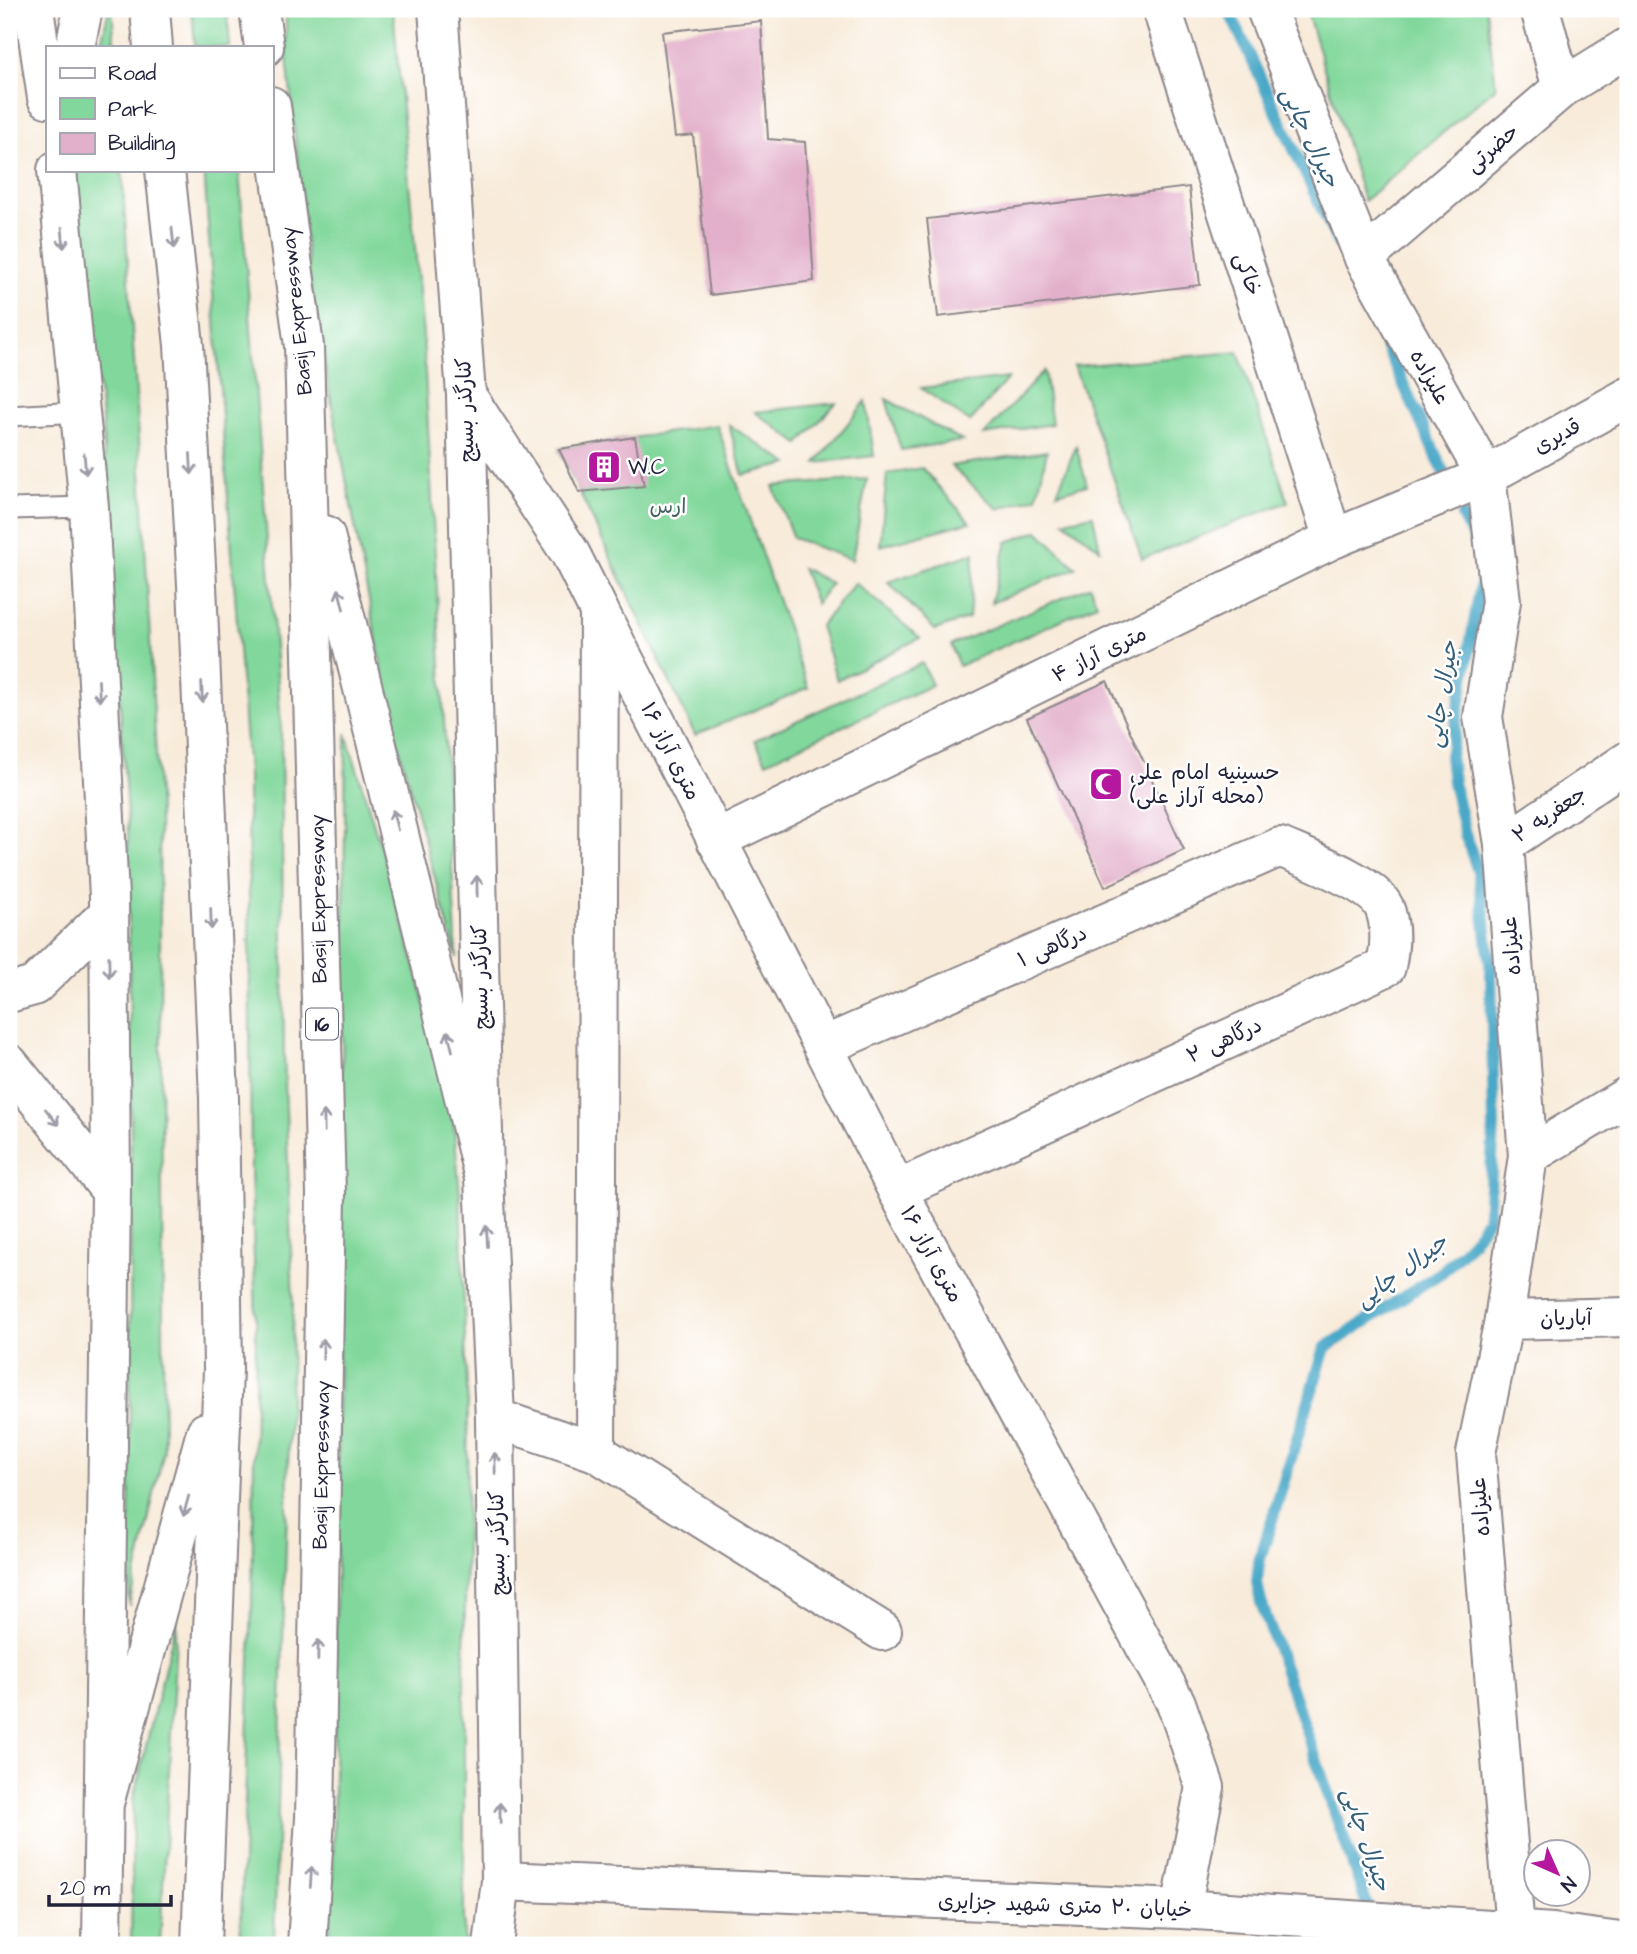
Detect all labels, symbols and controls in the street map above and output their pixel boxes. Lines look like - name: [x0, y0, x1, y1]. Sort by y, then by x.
- legend: [46, 46, 273, 172]
- text: Road: [108, 59, 156, 88]
- water label: جیرال چایی: [1273, 82, 1347, 193]
- text: Park: [108, 95, 157, 124]
- street label: حضرتی: [1459, 117, 1525, 180]
- text: Building: [108, 129, 176, 160]
- street label: Basij Expressway: [273, 225, 322, 396]
- one-way arrow: [57, 226, 70, 248]
- one-way arrow: [166, 226, 179, 248]
- street label: خاکی: [1227, 249, 1268, 299]
- street label: علیزاده: [1403, 344, 1457, 410]
- street label: کنارگذر بسیج: [449, 357, 482, 463]
- street label: قدیری: [1528, 412, 1586, 461]
- building icon: W.C: [585, 448, 623, 486]
- one-way arrow: [79, 452, 92, 475]
- one-way arrow: [184, 453, 197, 476]
- place label: W.C: [628, 453, 666, 482]
- park label: ارس: [650, 492, 686, 521]
- one-way arrow: [333, 588, 347, 611]
- street label: ۴ متری آراز: [1047, 619, 1151, 690]
- water label: جیرال چایی: [1418, 638, 1466, 750]
- one-way arrow: [92, 679, 105, 702]
- one-way arrow: [195, 680, 208, 703]
- street label: ۱۶ متری آراز: [633, 697, 708, 805]
- place label: حسینیه امام علی (محله آراز علی): [1130, 758, 1280, 811]
- mosque icon: حسینیه امام علی (محله آراز علی): [1087, 765, 1125, 803]
- street label: جعفریه ۲: [1507, 779, 1592, 850]
- one-way arrow: [388, 809, 401, 832]
- street label: Basij Expressway: [303, 814, 336, 984]
- one-way arrow: [471, 875, 484, 898]
- one-way arrow: [205, 907, 218, 930]
- street label: علیزاده: [1494, 915, 1529, 977]
- street label: درگاهی ۱: [1013, 918, 1092, 975]
- street label: کنارگذر بسیج: [465, 924, 496, 1030]
- one-way arrow: [102, 956, 116, 979]
- road number: 16: [306, 1008, 338, 1040]
- street label: درگاهی ۲: [1182, 1010, 1267, 1070]
- one-way arrow: [443, 1030, 456, 1052]
- one-way arrow: [44, 1107, 60, 1125]
- one-way arrow: [318, 1110, 331, 1133]
- street label: ۱۶ متری آراز: [893, 1201, 970, 1308]
- one-way arrow: [480, 1224, 493, 1247]
- water label: جیرال چایی: [1349, 1226, 1455, 1315]
- street label: آباریان: [1540, 1304, 1593, 1333]
- one-way arrow: [317, 1338, 330, 1361]
- street label: Basij Expressway: [306, 1380, 339, 1550]
- one-way arrow: [489, 1452, 502, 1475]
- street label: علیزاده: [1463, 1476, 1498, 1538]
- street label: کنارگذر بسیج: [482, 1490, 513, 1596]
- one-way arrow: [179, 1494, 192, 1516]
- one-way arrow: [311, 1639, 325, 1662]
- water label: جیرال چایی: [1333, 1783, 1399, 1895]
- one-way arrow: [493, 1802, 507, 1825]
- north arrow: [1522, 1839, 1592, 1909]
- scale bar: [49, 1863, 172, 1907]
- one-way arrow: [305, 1866, 318, 1889]
- text: N: [1554, 1870, 1582, 1898]
- text: 20 m: [60, 1874, 111, 1903]
- street label: خیابان ۲۰ متری شهید جزایری: [937, 1887, 1193, 1924]

